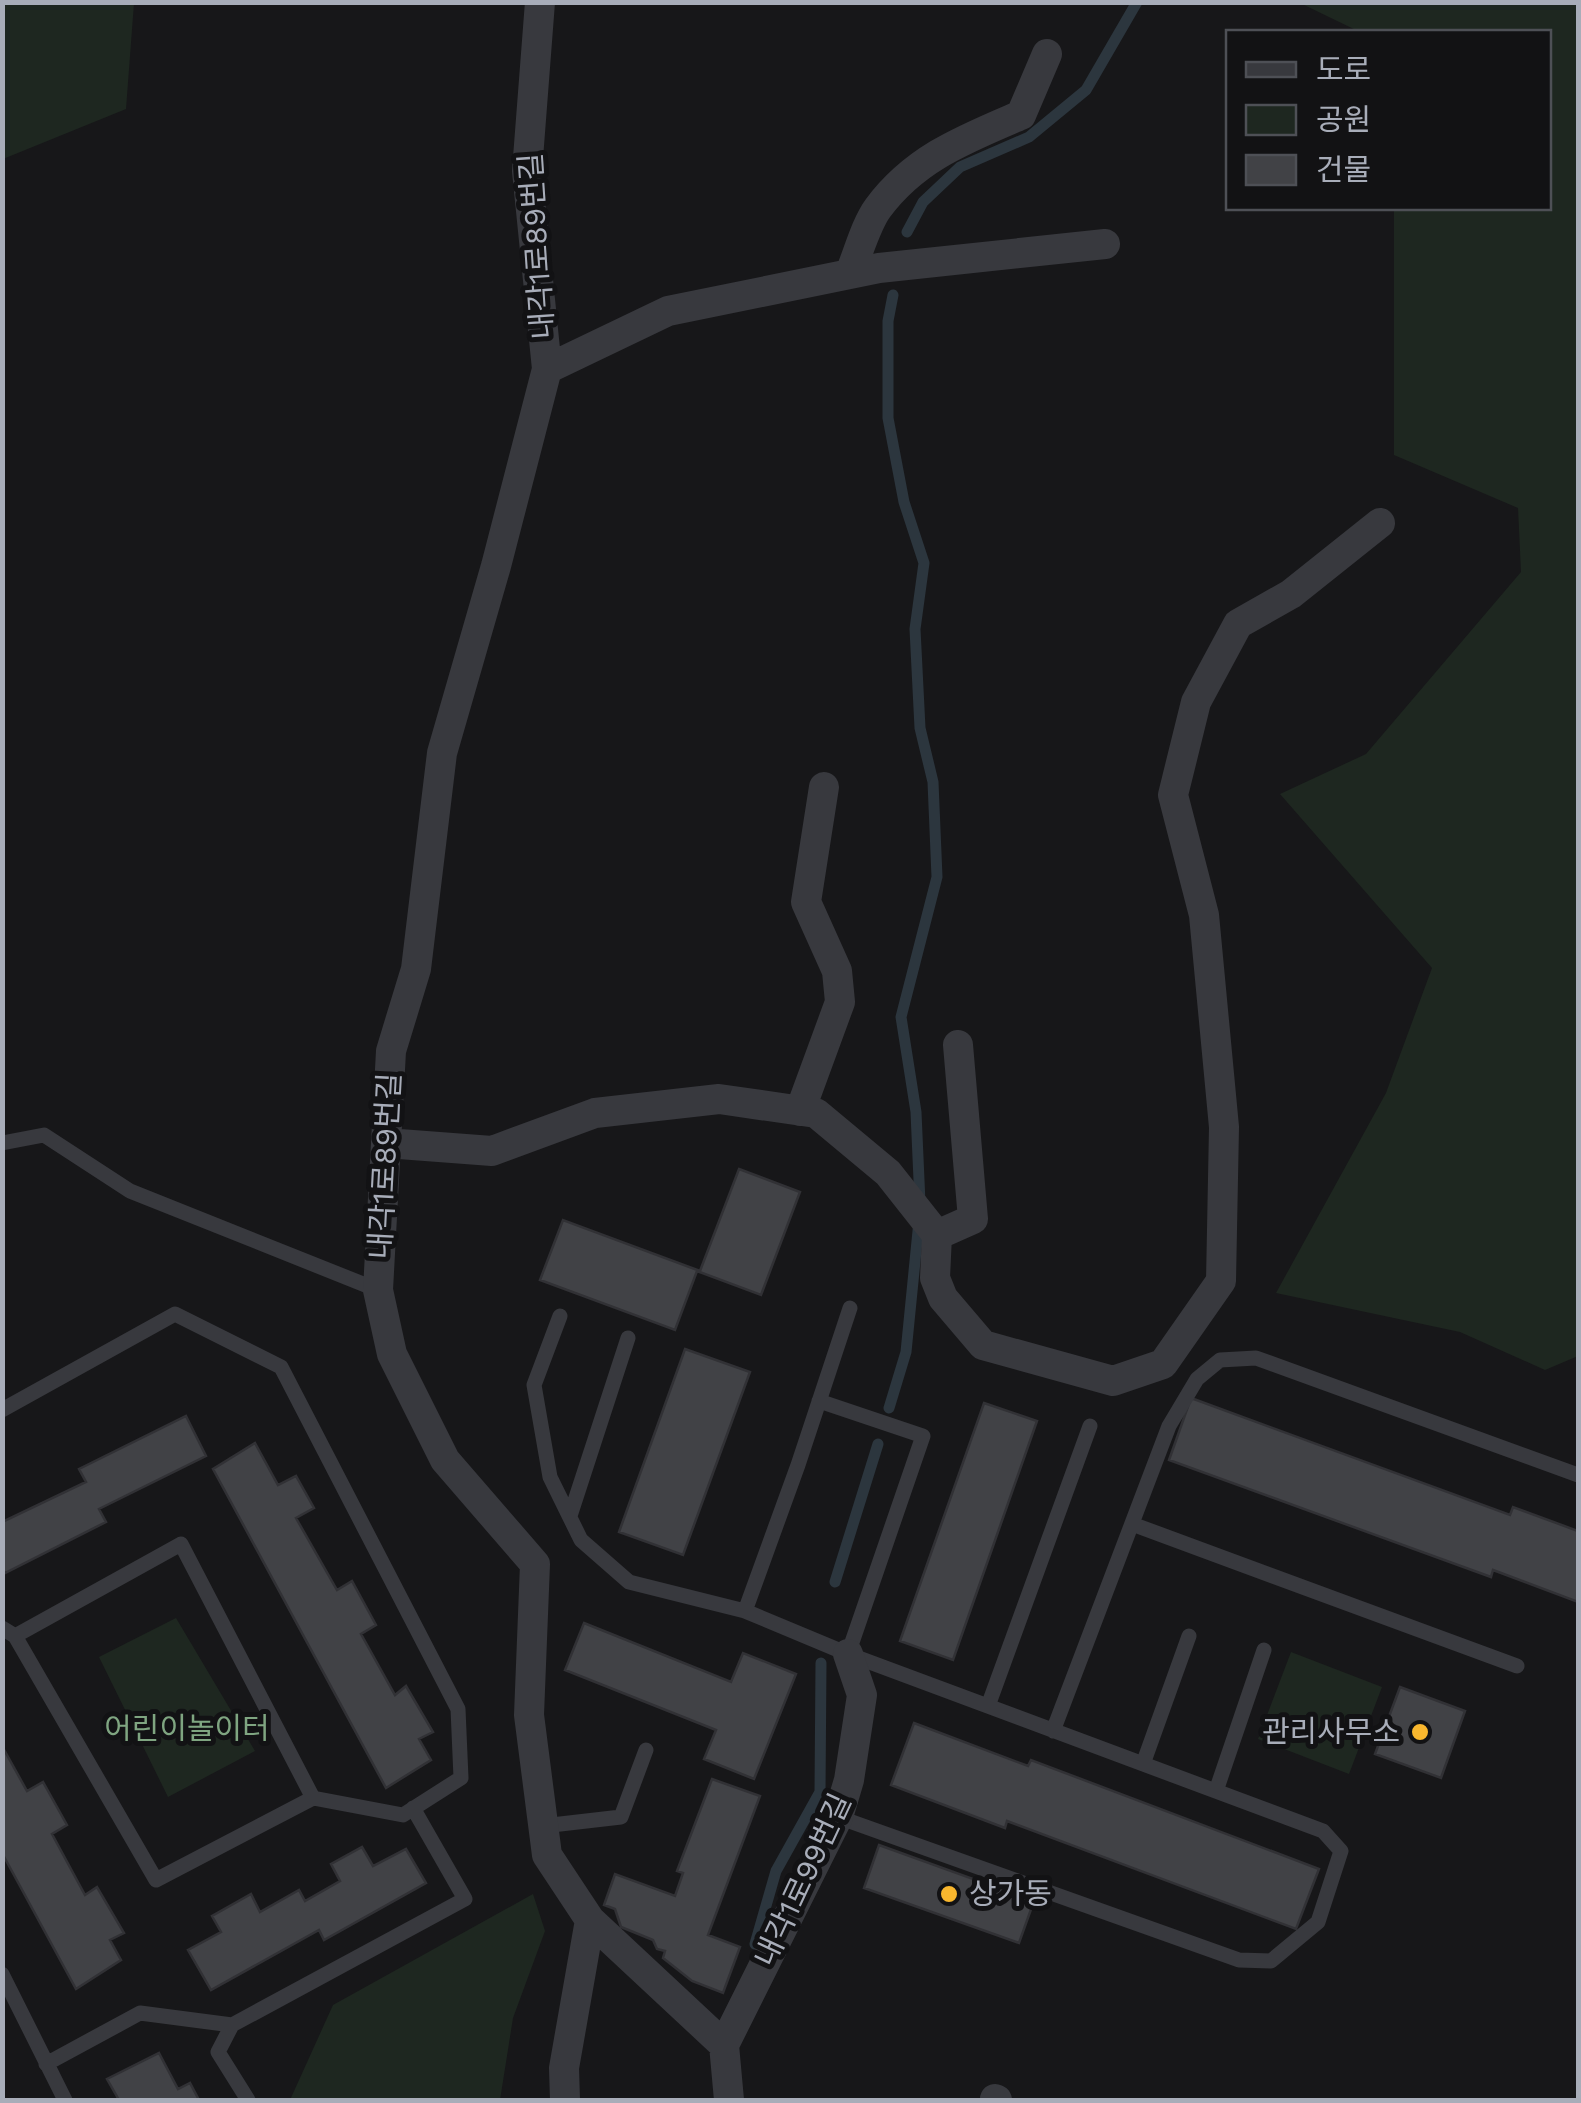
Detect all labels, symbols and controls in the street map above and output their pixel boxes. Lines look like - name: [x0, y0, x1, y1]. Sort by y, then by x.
- legend: [1226, 30, 1551, 210]
- text: 도로: [1316, 52, 1371, 87]
- text: 공원: [1316, 102, 1371, 137]
- street label: 내각1로89번길: [513, 152, 560, 340]
- text: 건물: [1316, 152, 1371, 187]
- street label: 내각1로89번길: [362, 1072, 407, 1260]
- park label: 어린이놀이터: [104, 1711, 270, 1746]
- place label: 관리사무소: [1262, 1714, 1400, 1749]
- marker: 관리사무소: [1409, 1721, 1431, 1743]
- street label: 내각1로99번길: [747, 1788, 858, 1972]
- place label: 상가동: [969, 1876, 1052, 1911]
- marker: 상가동: [938, 1883, 960, 1905]

